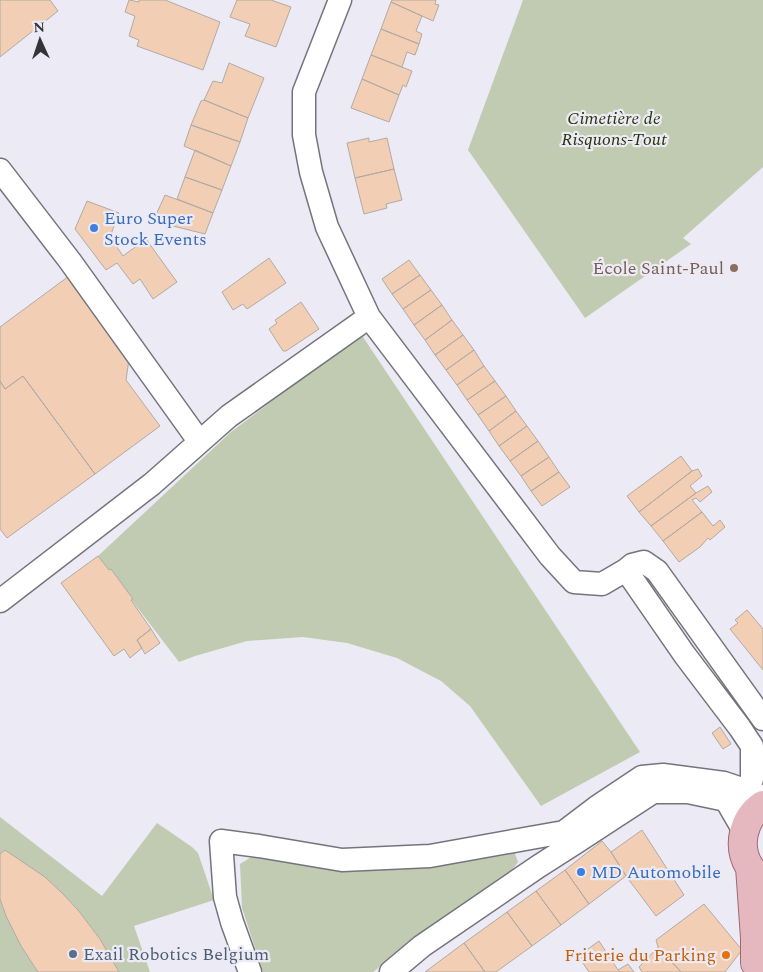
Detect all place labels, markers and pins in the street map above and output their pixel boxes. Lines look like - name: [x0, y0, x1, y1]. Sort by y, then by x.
- place label: Euro Super Stock Events: [104, 205, 207, 253]
- marker: Euro Super Stock Events: [88, 222, 100, 234]
- place label: École Saint-Paul: [593, 255, 724, 282]
- marker: École Saint-Paul: [728, 262, 740, 274]
- place label: MD Automobile: [591, 859, 721, 886]
- marker: MD Automobile: [575, 866, 587, 878]
- place label: Exail Robotics Belgium: [83, 941, 269, 968]
- place label: Friterie du Parking: [564, 942, 716, 969]
- marker: Exail Robotics Belgium: [67, 948, 79, 960]
- marker: Friterie du Parking: [720, 949, 732, 961]

